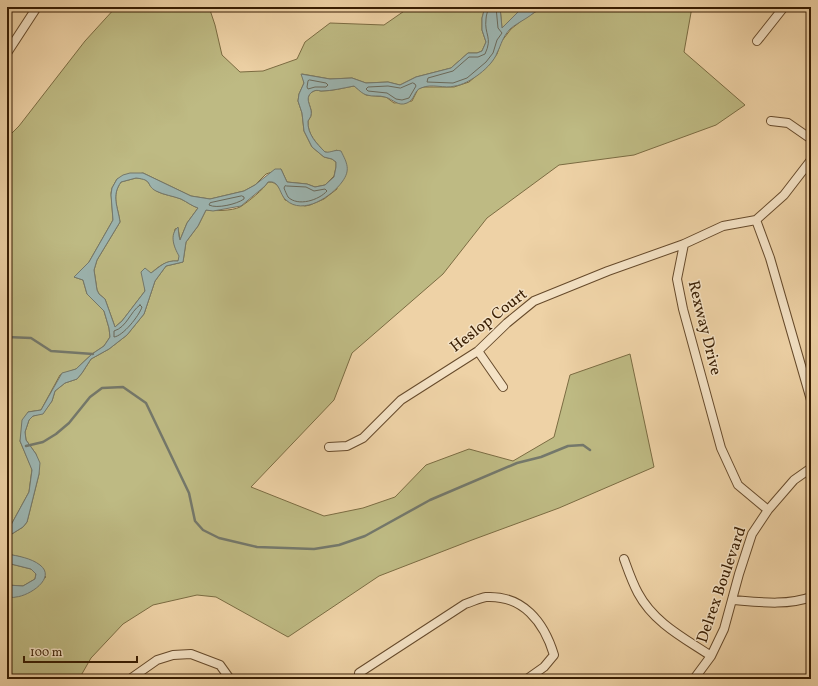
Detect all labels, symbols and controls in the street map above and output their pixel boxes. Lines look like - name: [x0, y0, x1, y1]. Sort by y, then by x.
- street label: Rexway Drive: [682, 278, 726, 378]
- street label: Heslop Court: [446, 284, 532, 358]
- street label: Delrex Boulevard: [692, 524, 752, 646]
- scale bar: [24, 638, 137, 664]
- text: 100 m: [30, 645, 63, 661]

